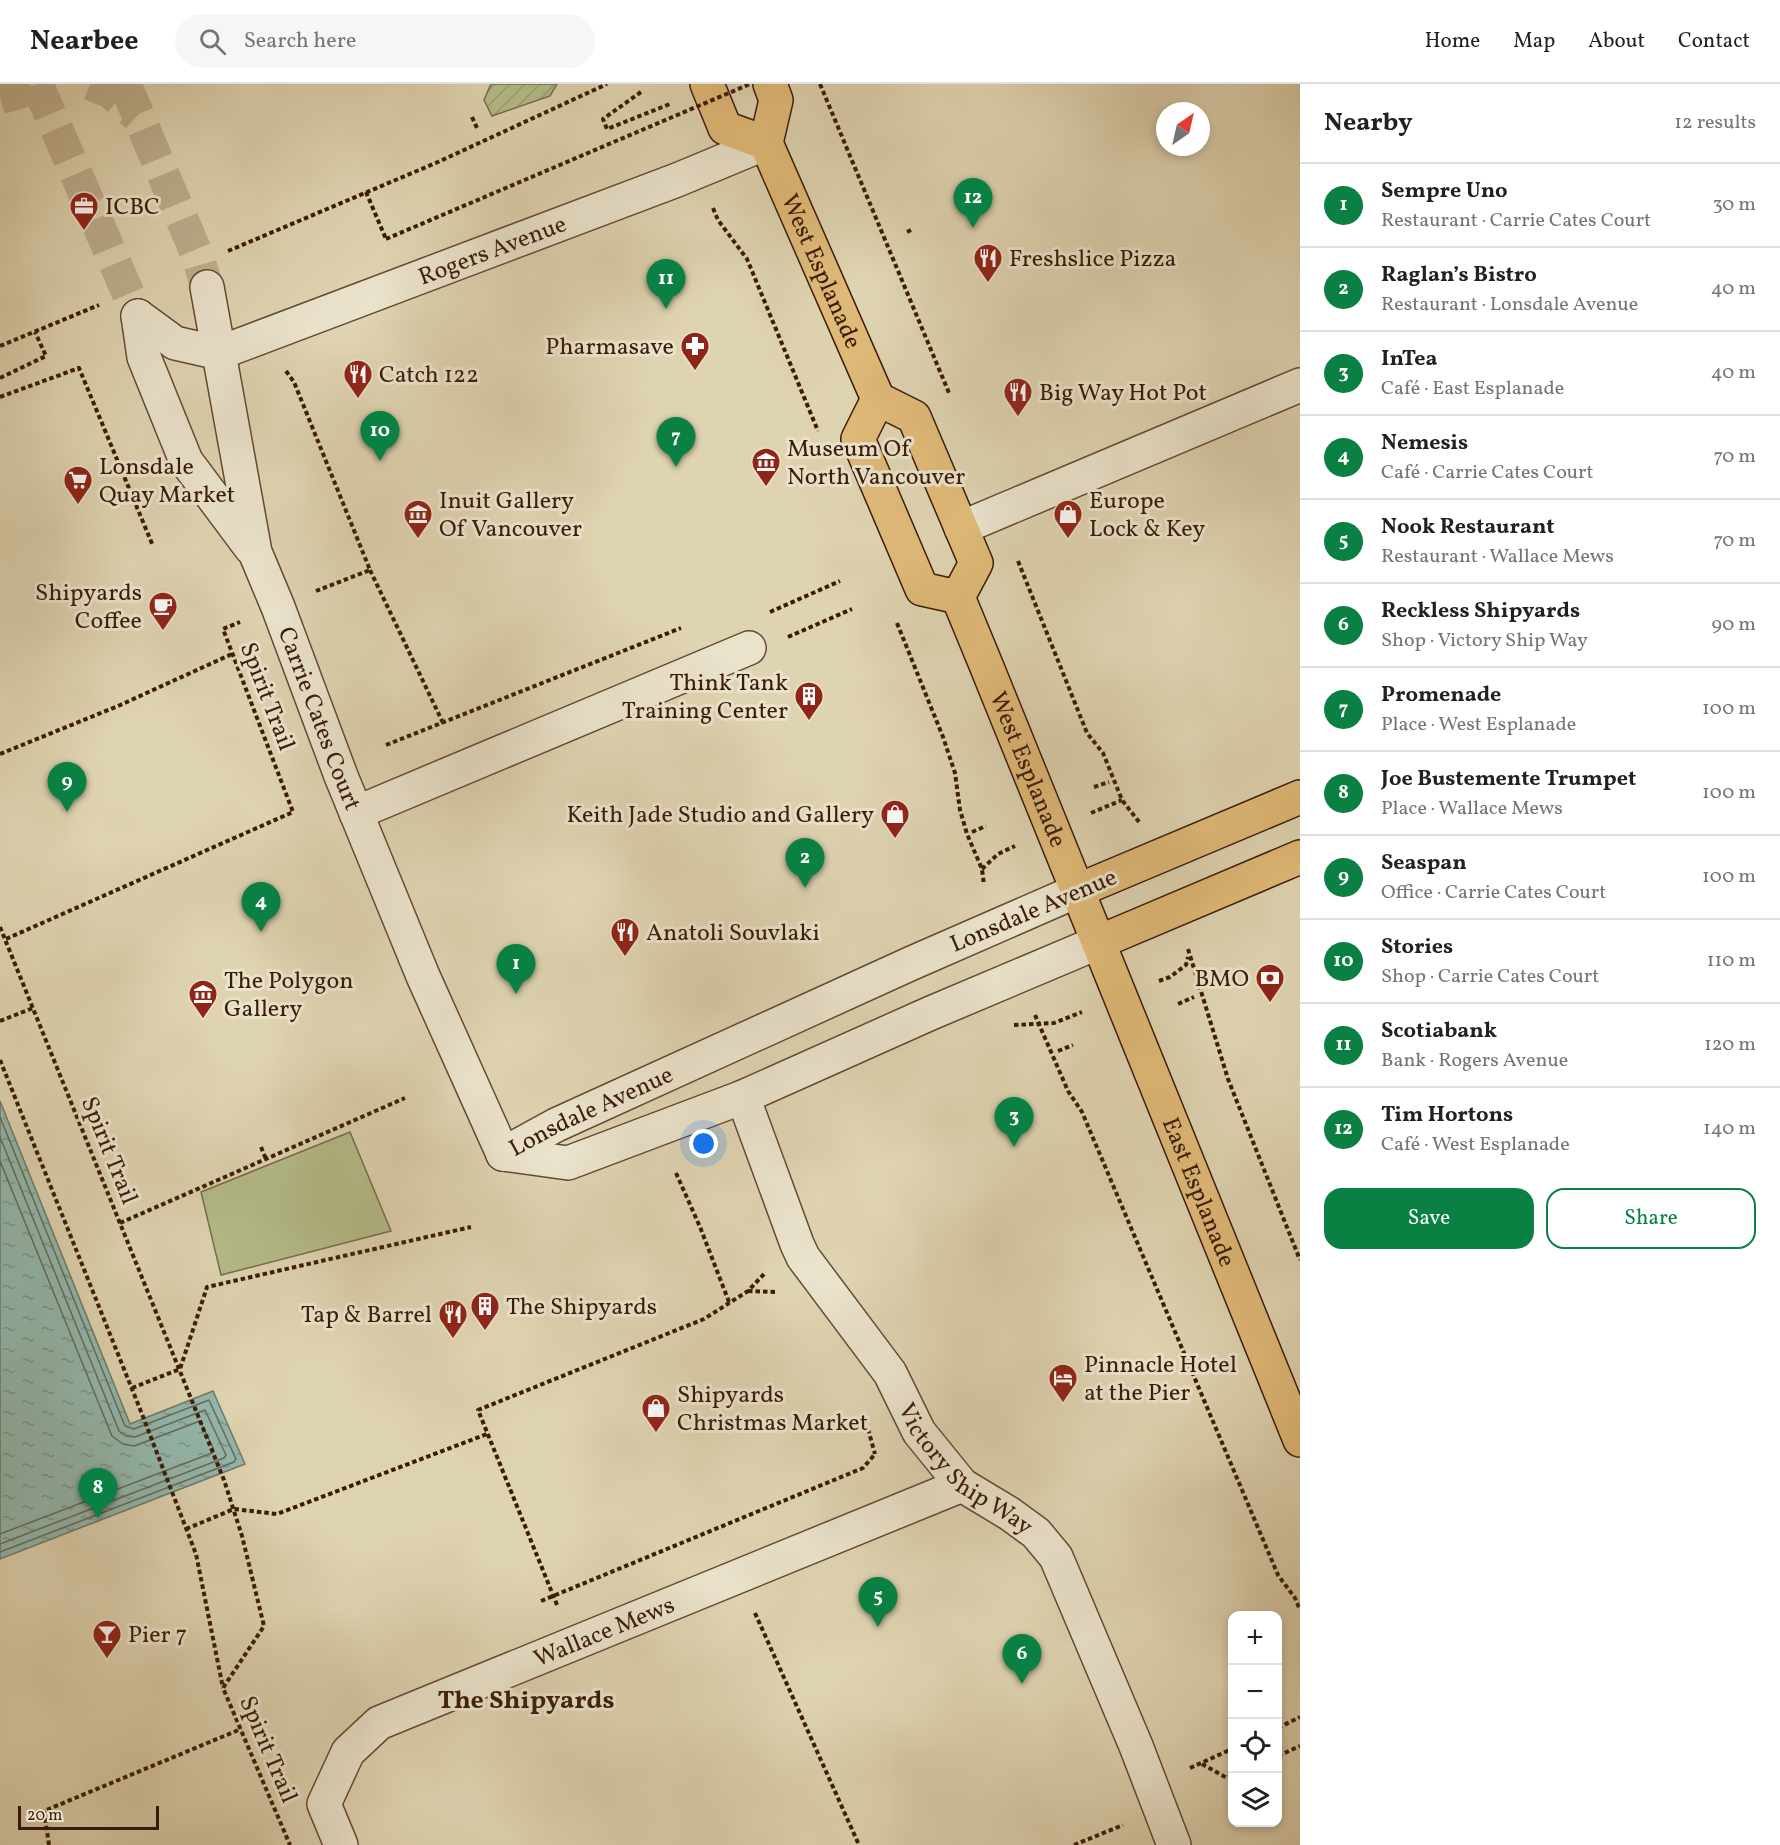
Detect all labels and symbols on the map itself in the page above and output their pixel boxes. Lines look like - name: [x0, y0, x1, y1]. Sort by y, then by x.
- north arrow: [1156, 102, 1210, 156]
- pin: 12: [954, 178, 992, 228]
- street label: West Esplanade: [771, 189, 869, 355]
- office icon: ICBC: [68, 190, 100, 232]
- place label: ICBC: [105, 191, 160, 225]
- street label: Rogers Avenue: [414, 208, 572, 295]
- restaurant icon: Freshslice Pizza: [972, 242, 1004, 284]
- place label: Freshslice Pizza: [1009, 243, 1177, 277]
- pin: 11: [646, 260, 686, 309]
- pharmacy icon: Pharmasave: [679, 330, 711, 372]
- place label: Pharmasave: [545, 331, 674, 365]
- restaurant icon: Catch 122: [342, 358, 374, 400]
- place label: Catch 122: [379, 359, 479, 393]
- restaurant icon: Big Way Hot Pot: [1002, 376, 1034, 418]
- place label: Big Way Hot Pot: [1039, 377, 1207, 411]
- pin: 10: [360, 412, 400, 461]
- pin: 7: [656, 418, 696, 467]
- place label: Museum Of North Vancouver: [787, 433, 965, 495]
- museum icon: Museum Of North Vancouver: [750, 446, 782, 488]
- place label: Lonsdale Quay Market: [99, 451, 235, 513]
- supermarket icon: Lonsdale Quay Market: [62, 464, 94, 506]
- place label: Inuit Gallery Of Vancouver: [439, 485, 582, 547]
- place label: Europe Lock & Key: [1089, 485, 1205, 547]
- museum icon: Inuit Gallery Of Vancouver: [402, 498, 434, 540]
- shop icon: Europe Lock & Key: [1052, 498, 1084, 540]
- place label: Shipyards Coffee: [35, 577, 142, 639]
- cafe icon: Shipyards Coffee: [147, 590, 179, 632]
- street label: Carrie Cates Court: [268, 623, 368, 816]
- street label: Spirit Trail: [230, 638, 302, 756]
- place label: Think Tank Training Center: [622, 667, 788, 729]
- building icon: Think Tank Training Center: [793, 680, 825, 722]
- street label: West Esplanade: [980, 687, 1074, 853]
- pin: 9: [48, 762, 86, 812]
- shop icon: Keith Jade Studio and Gallery: [879, 798, 911, 840]
- place label: Keith Jade Studio and Gallery: [567, 799, 874, 833]
- pin: 2: [786, 838, 824, 888]
- street label: Lonsdale Avenue: [945, 861, 1122, 962]
- pin: 4: [242, 882, 280, 932]
- restaurant icon: Anatoli Souvlaki: [609, 916, 641, 958]
- place label: Anatoli Souvlaki: [646, 917, 820, 951]
- pin: 1: [496, 944, 536, 994]
- bank icon: BMO: [1254, 962, 1286, 1004]
- place label: BMO: [1194, 963, 1249, 997]
- place label: The Polygon Gallery: [224, 965, 354, 1027]
- museum icon: The Polygon Gallery: [187, 978, 219, 1020]
- street label: Lonsdale Avenue: [504, 1059, 679, 1166]
- street label: Spirit Trail: [71, 1092, 145, 1210]
- pin: 3: [994, 1098, 1034, 1147]
- street label: East Esplanade: [1152, 1113, 1243, 1273]
- your location: [689, 1129, 718, 1158]
- building icon: The Shipyards: [469, 1290, 501, 1332]
- place label: The Shipyards: [506, 1291, 657, 1325]
- restaurant icon: Tap & Barrel: [437, 1298, 469, 1340]
- place label: Tap & Barrel: [301, 1299, 432, 1333]
- place label: Pinnacle Hotel at the Pier: [1084, 1349, 1237, 1411]
- hotel icon: Pinnacle Hotel at the Pier: [1047, 1362, 1079, 1404]
- place label: Shipyards Christmas Market: [677, 1379, 868, 1441]
- shop icon: Shipyards Christmas Market: [640, 1392, 672, 1434]
- street label: Victory Ship Way: [888, 1398, 1039, 1544]
- pin: 8: [78, 1468, 118, 1518]
- pin: 5: [858, 1578, 898, 1627]
- street label: Wallace Mews: [529, 1589, 680, 1677]
- bar icon: Pier 7: [91, 1618, 123, 1660]
- place label: Pier 7: [128, 1619, 187, 1653]
- pin: 6: [1002, 1634, 1042, 1684]
- district label: The Shipyards: [438, 1683, 614, 1719]
- street label: Spirit Trail: [229, 1691, 305, 1809]
- scale bar: [18, 1803, 159, 1830]

